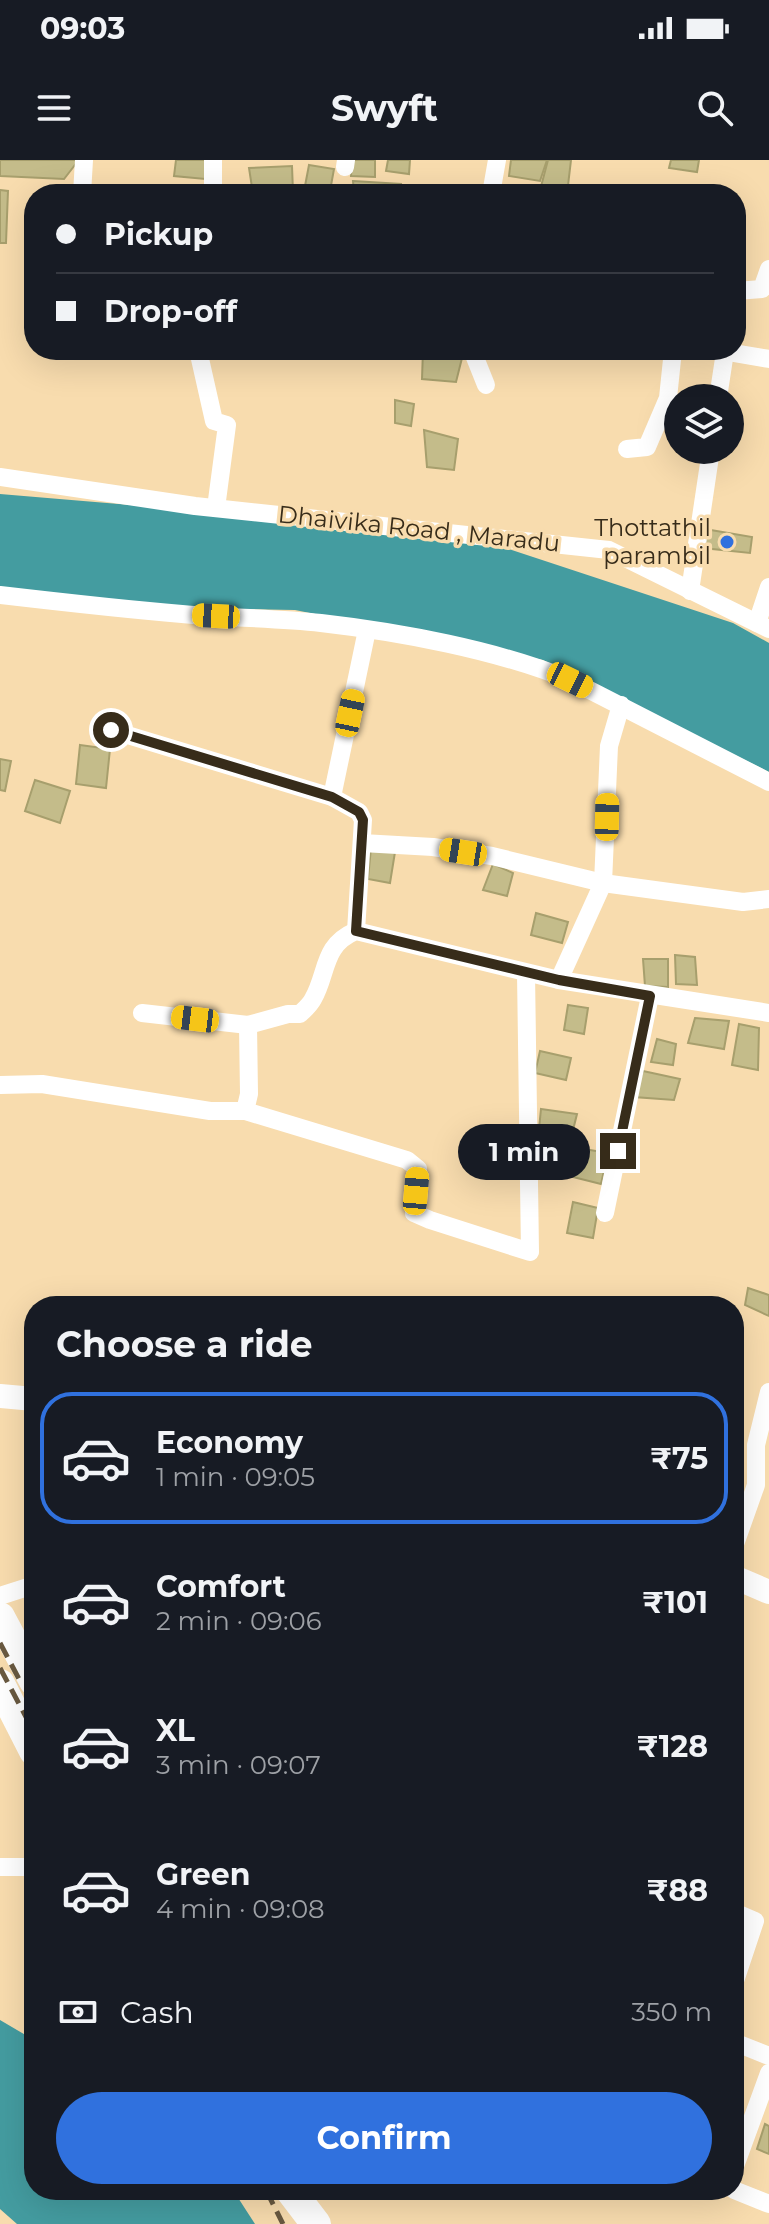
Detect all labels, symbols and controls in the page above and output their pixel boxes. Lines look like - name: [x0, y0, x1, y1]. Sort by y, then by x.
- text: 09:03: [40, 10, 125, 47]
- icon: menu: [32, 86, 76, 130]
- text: Swyft: [331, 86, 438, 130]
- icon: search: [693, 86, 737, 130]
- text: Pickup: [104, 216, 213, 253]
- text: Drop-off: [104, 293, 237, 330]
- map controls: [664, 384, 744, 464]
- button: layers: [664, 384, 744, 464]
- street label: Dhaivika Road , Maradu: [277, 499, 561, 558]
- place label: Thottathil parambil: [594, 513, 711, 570]
- marker: Thottathil parambil: [718, 533, 736, 551]
- car: [191, 603, 241, 629]
- car: [543, 659, 597, 701]
- car: [333, 687, 367, 739]
- route start: [93, 712, 129, 748]
- car: [595, 793, 619, 841]
- car: [437, 836, 489, 868]
- car: [170, 1004, 220, 1034]
- callout: 1 min: [458, 1123, 590, 1179]
- route end: [600, 1133, 636, 1169]
- text: 1 min: [489, 1136, 559, 1168]
- car: [402, 1166, 430, 1216]
- text: Choose a ride: [56, 1322, 313, 1366]
- icon: car: [60, 1422, 132, 1494]
- text: Economy: [156, 1424, 303, 1461]
- text: ₹75: [650, 1440, 708, 1477]
- text: 1 min · 09:05: [156, 1461, 315, 1493]
- icon: car: [60, 1566, 132, 1638]
- text: Comfort: [156, 1568, 286, 1605]
- text: ₹101: [642, 1584, 708, 1621]
- text: 2 min · 09:06: [156, 1605, 322, 1637]
- icon: car: [60, 1710, 132, 1782]
- text: XL: [156, 1712, 195, 1749]
- text: ₹128: [637, 1728, 708, 1765]
- text: 3 min · 09:07: [156, 1749, 321, 1781]
- icon: car: [60, 1854, 132, 1926]
- text: Green: [156, 1856, 250, 1893]
- text: ₹88: [647, 1872, 708, 1909]
- text: 4 min · 09:08: [156, 1893, 325, 1925]
- icon: cash: [56, 1990, 100, 2034]
- text: Cash: [120, 1994, 194, 2031]
- text: 350 m: [631, 1996, 712, 2028]
- button: Confirm: [56, 2092, 712, 2184]

